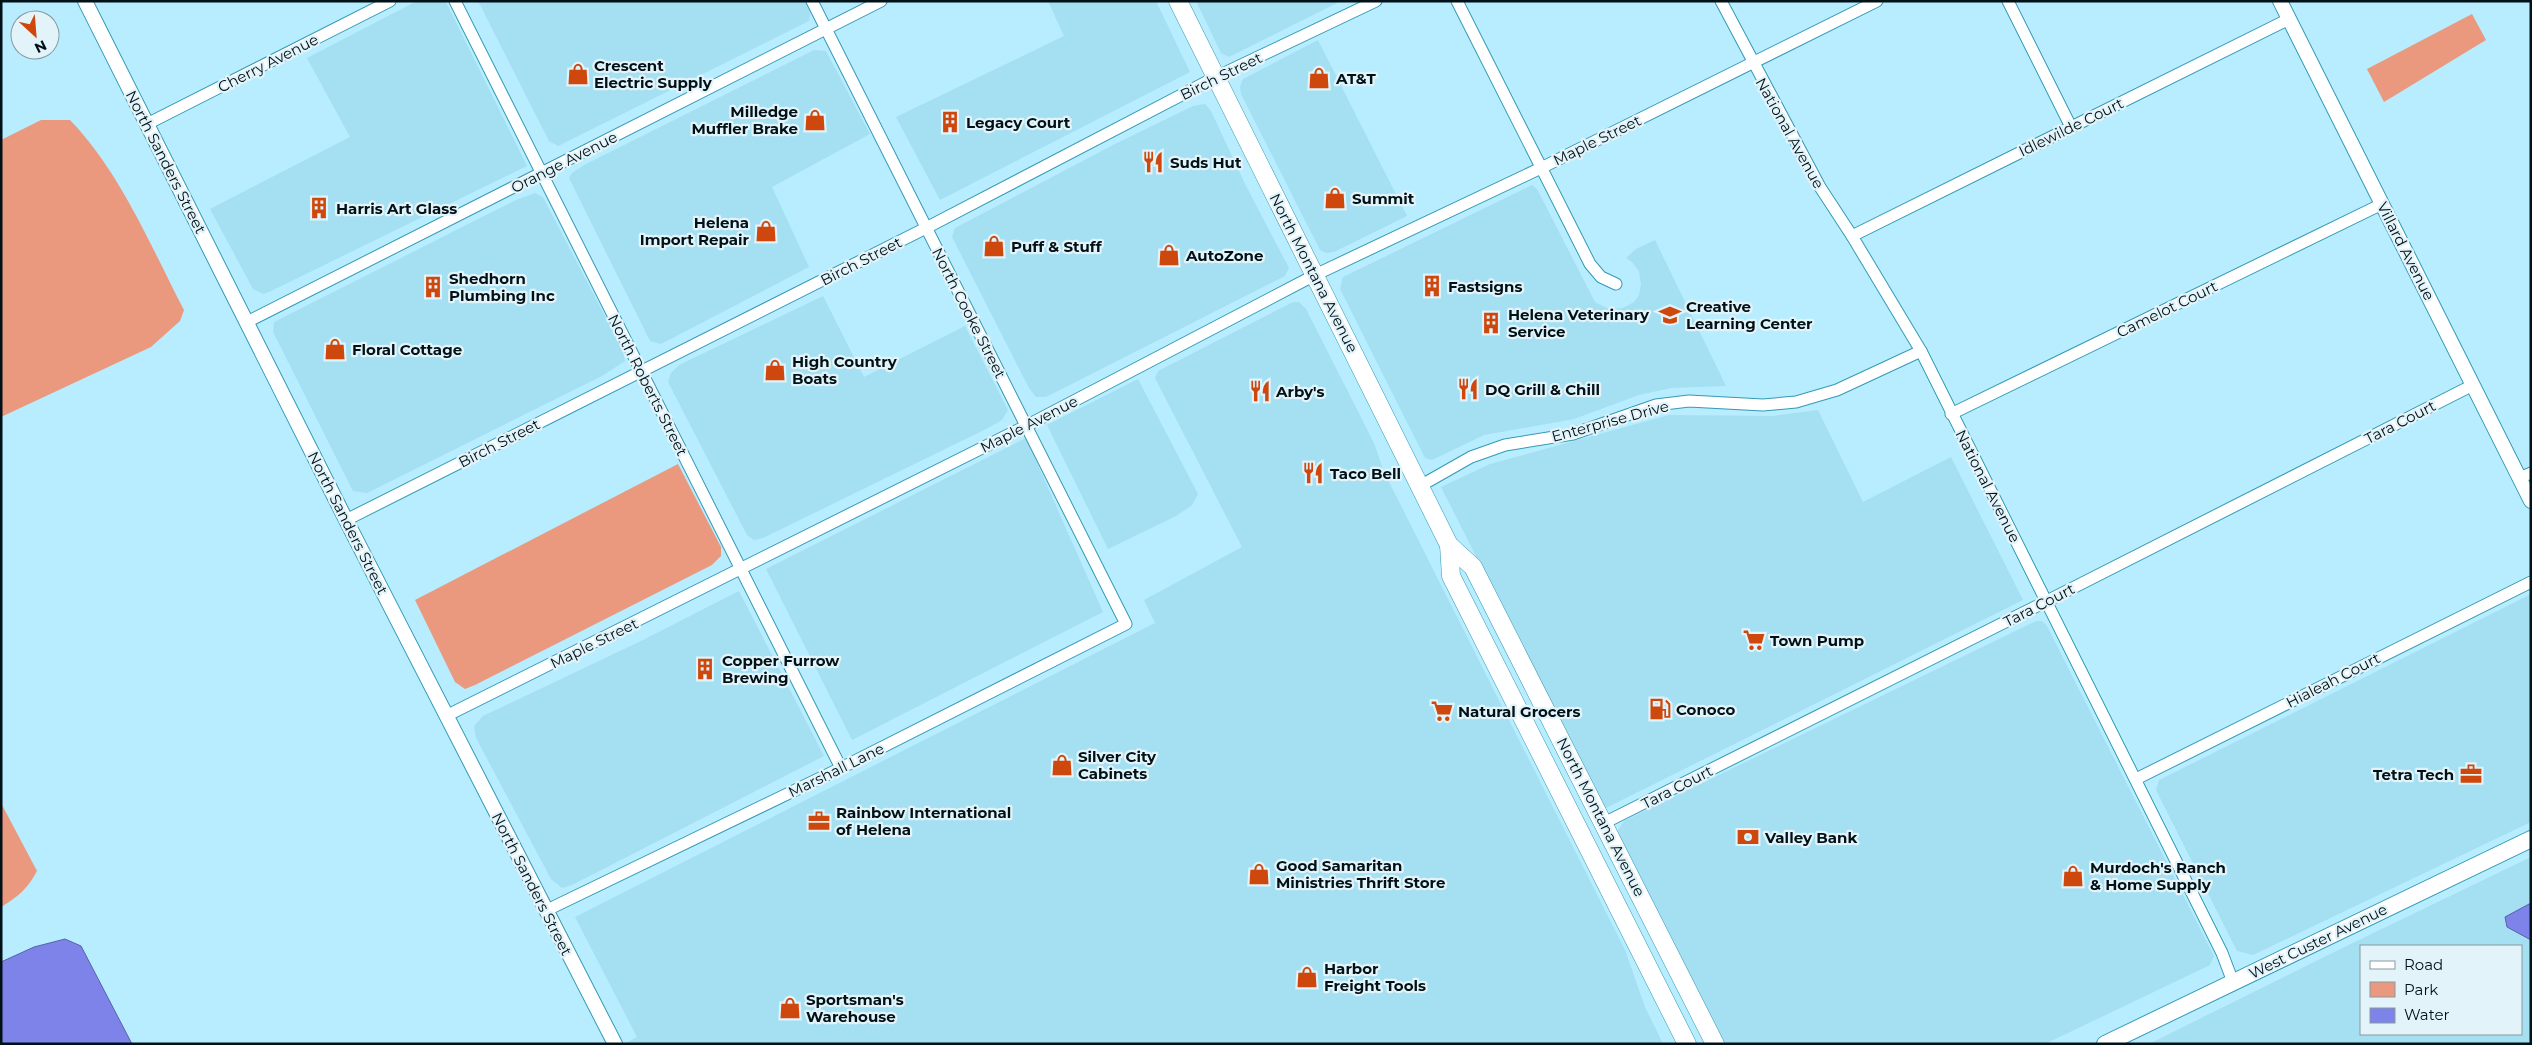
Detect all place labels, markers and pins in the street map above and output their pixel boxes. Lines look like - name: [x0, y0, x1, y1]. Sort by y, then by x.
- place label: Crescent Electric Supply: [594, 56, 713, 92]
- shop icon: Crescent Electric Supply: [565, 61, 591, 87]
- shop icon: AT&T: [1306, 65, 1332, 91]
- place label: AT&T: [1335, 69, 1376, 88]
- place label: Milledge Muffler Brake: [692, 102, 798, 138]
- shop icon: Milledge Muffler Brake: [802, 107, 828, 133]
- building icon: Legacy Court: [937, 109, 963, 135]
- place label: Legacy Court: [966, 113, 1071, 132]
- restaurant icon: Suds Hut: [1140, 149, 1166, 175]
- place label: Suds Hut: [1170, 153, 1242, 172]
- shop icon: Summit: [1322, 185, 1348, 211]
- place label: Summit: [1352, 189, 1415, 208]
- building icon: Harris Art Glass: [306, 195, 332, 221]
- place label: Harris Art Glass: [336, 199, 457, 218]
- place label: Helena Import Repair: [640, 213, 750, 249]
- shop icon: Helena Import Repair: [753, 218, 779, 244]
- shop icon: Puff & Stuff: [981, 233, 1007, 259]
- place label: Puff & Stuff: [1011, 237, 1103, 256]
- shop icon: AutoZone: [1156, 242, 1182, 268]
- place label: AutoZone: [1185, 246, 1263, 265]
- place label: Shedhorn Plumbing Inc: [449, 269, 555, 305]
- building icon: Fastsigns: [1419, 273, 1445, 299]
- building icon: Shedhorn Plumbing Inc: [420, 274, 446, 300]
- place label: Fastsigns: [1448, 277, 1522, 296]
- place label: Creative Learning Center: [1686, 297, 1813, 333]
- school or university icon: Creative Learning Center: [1657, 302, 1683, 328]
- place label: Helena Veterinary Service: [1508, 305, 1650, 341]
- building icon: Helena Veterinary Service: [1478, 310, 1504, 336]
- shop icon: Floral Cottage: [322, 336, 348, 362]
- place label: Floral Cottage: [352, 340, 462, 359]
- place label: High Country Boats: [792, 352, 898, 388]
- shop icon: High Country Boats: [762, 357, 788, 383]
- restaurant icon: DQ Grill & Chill: [1455, 376, 1481, 402]
- restaurant icon: Arby's: [1247, 378, 1273, 404]
- place label: DQ Grill & Chill: [1485, 380, 1600, 399]
- place label: Arby's: [1275, 382, 1324, 401]
- restaurant icon: Taco Bell: [1300, 460, 1326, 486]
- place label: Taco Bell: [1330, 464, 1401, 483]
- supermarket icon: Town Pump: [1741, 627, 1767, 653]
- place label: Town Pump: [1770, 631, 1864, 650]
- place label: Copper Furrow Brewing: [722, 651, 840, 687]
- building icon: Copper Furrow Brewing: [692, 656, 718, 682]
- fuel station icon: Conoco: [1647, 696, 1673, 722]
- supermarket icon: Natural Grocers: [1429, 698, 1455, 724]
- place label: Conoco: [1676, 700, 1735, 719]
- place label: Natural Grocers: [1458, 702, 1581, 721]
- place label: Silver City Cabinets: [1078, 747, 1157, 783]
- shop icon: Silver City Cabinets: [1049, 752, 1075, 778]
- office icon: Tetra Tech: [2458, 761, 2484, 787]
- place label: Tetra Tech: [2373, 765, 2454, 784]
- place label: Rainbow International of Helena: [836, 803, 1011, 839]
- office icon: Rainbow International of Helena: [806, 808, 832, 834]
- bank icon: Valley Bank: [1735, 824, 1761, 850]
- place label: Valley Bank: [1764, 828, 1857, 847]
- place label: Good Samaritan Ministries Thrift Store: [1276, 856, 1445, 892]
- place label: Murdoch's Ranch & Home Supply: [2090, 858, 2226, 894]
- shop icon: Good Samaritan Ministries Thrift Store: [1246, 861, 1272, 887]
- shop icon: Murdoch's Ranch & Home Supply: [2060, 863, 2086, 889]
- place label: Harbor Freight Tools: [1324, 959, 1426, 995]
- shop icon: Harbor Freight Tools: [1294, 964, 1320, 990]
- place label: Sportsman's Warehouse: [806, 990, 904, 1026]
- shop icon: Sportsman's Warehouse: [777, 995, 803, 1021]

